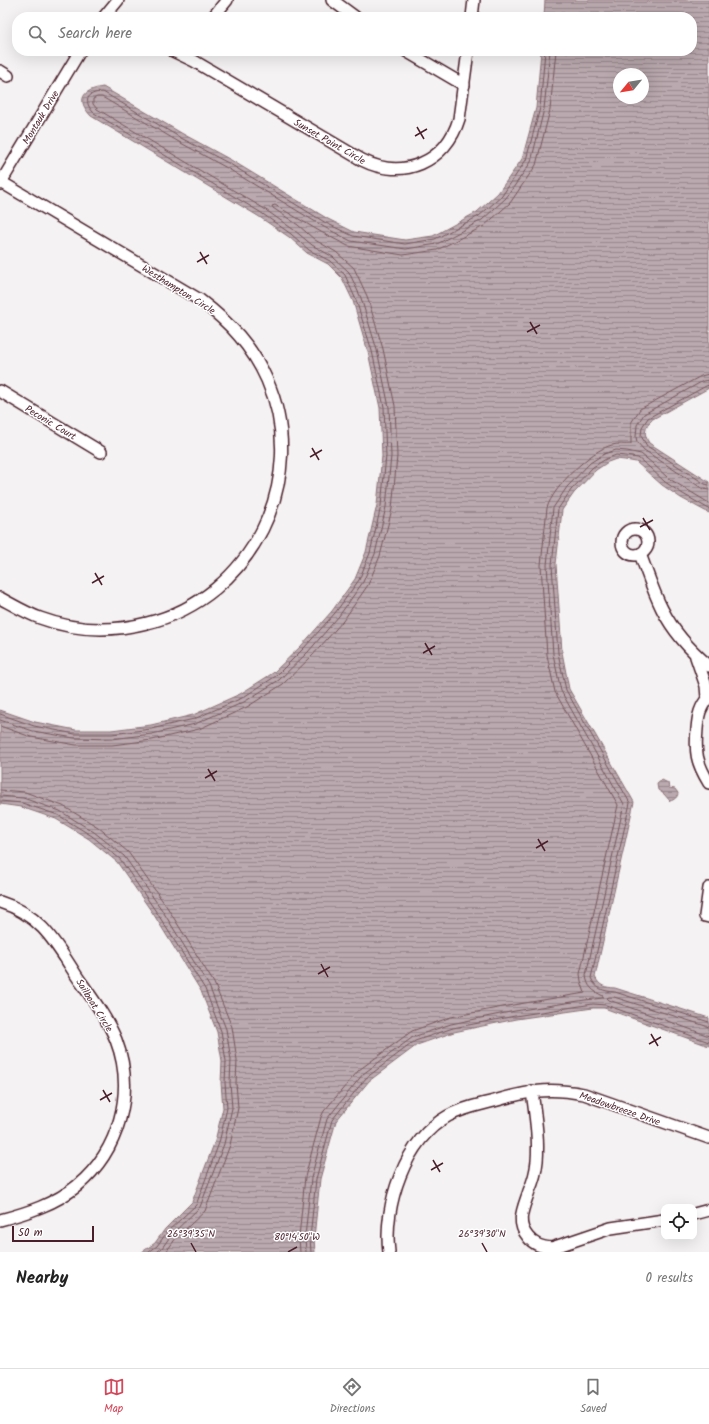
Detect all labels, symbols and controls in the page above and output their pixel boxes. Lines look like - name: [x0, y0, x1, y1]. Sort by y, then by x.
- search box: [12, 12, 697, 56]
- text: Search here: [58, 22, 132, 46]
- icon: search: [26, 23, 48, 45]
- north arrow: [613, 68, 649, 104]
- street label: Montauk Drive: [18, 87, 64, 148]
- street label: Sunset Point Circle: [291, 115, 369, 169]
- street label: Westhampton Circle: [139, 261, 219, 319]
- street label: Peconic Court: [22, 401, 79, 445]
- street label: Sailboat Circle: [71, 976, 117, 1036]
- street label: Meadowbreeze Drive: [577, 1088, 663, 1130]
- map controls: [661, 1204, 697, 1240]
- button: locate: [661, 1204, 697, 1240]
- scale bar: [12, 1224, 94, 1243]
- text: 50 m: [18, 1224, 43, 1242]
- text: 26°39'35"N: [167, 1226, 215, 1242]
- text: 26°39'30"N: [458, 1226, 506, 1242]
- text: 80°14'50"W: [274, 1229, 320, 1245]
- text: Nearby: [16, 1265, 68, 1292]
- text: 0 results: [646, 1268, 693, 1289]
- tab: Map: [103, 1376, 125, 1418]
- tab: Directions: [330, 1376, 375, 1418]
- tab: Saved: [580, 1376, 606, 1418]

